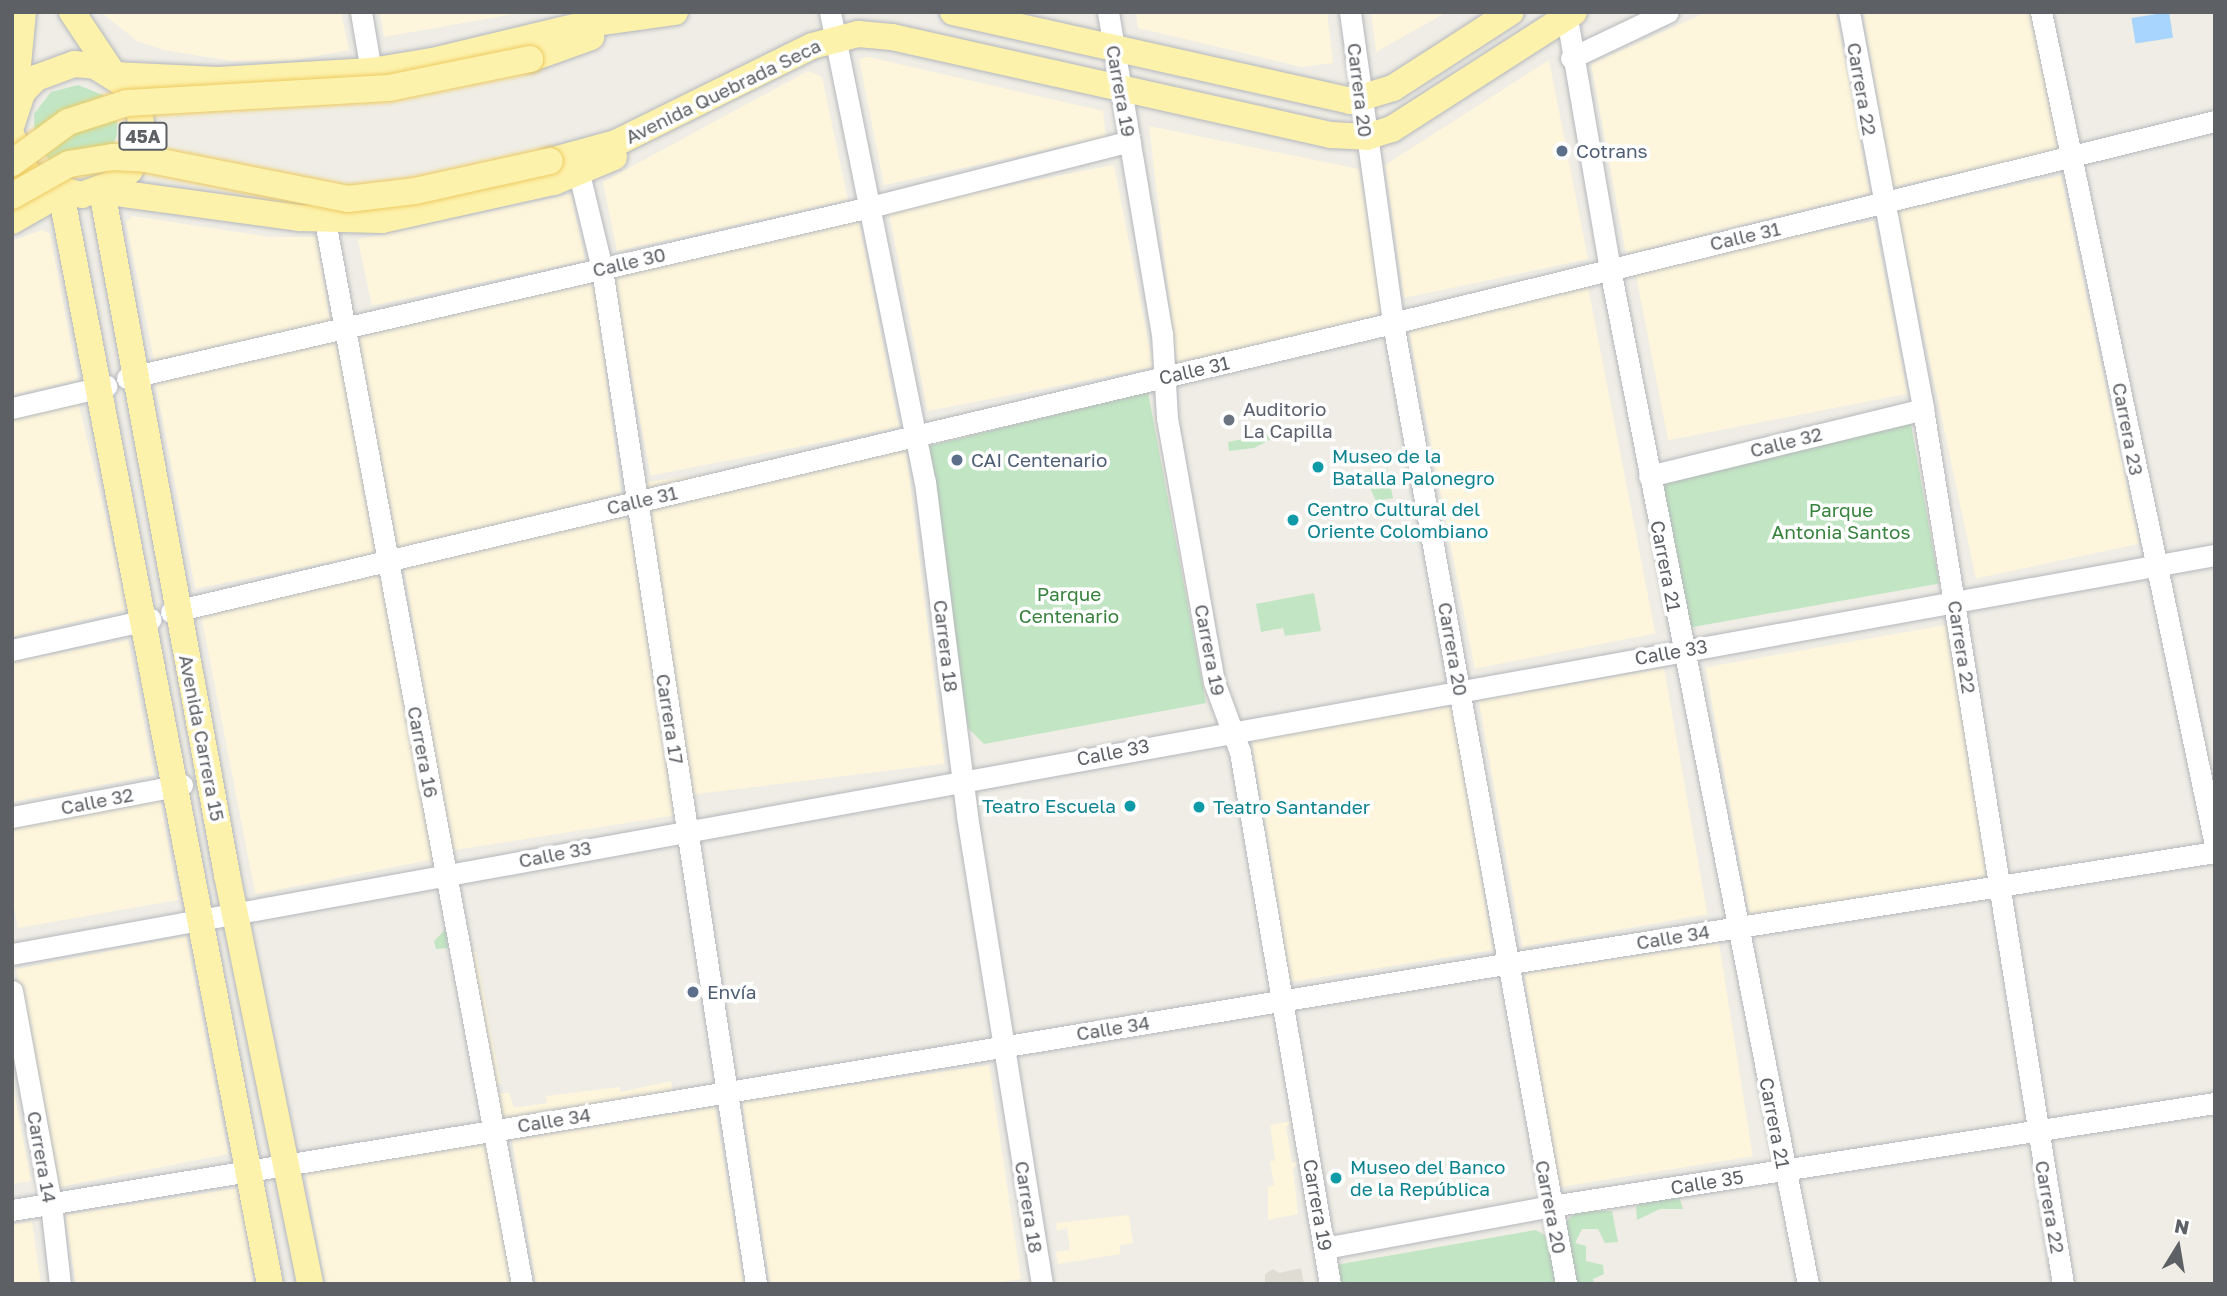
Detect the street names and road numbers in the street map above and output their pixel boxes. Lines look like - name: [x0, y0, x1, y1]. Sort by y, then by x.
- street label: Avenida Quebrada Seca: [622, 34, 824, 148]
- street label: Carrera 22: [1843, 41, 1881, 137]
- street label: Carrera 20: [1343, 42, 1377, 138]
- street label: Carrera 19: [1102, 43, 1140, 139]
- road number: 45A: [117, 121, 169, 150]
- street label: Calle 31: [1707, 217, 1783, 255]
- street label: Calle 30: [590, 243, 668, 281]
- street label: Calle 31: [1156, 351, 1232, 389]
- street label: Carrera 23: [2108, 381, 2148, 477]
- street label: Calle 32: [1748, 422, 1824, 462]
- street label: Calle 31: [604, 481, 680, 519]
- street label: Carrera 21: [1646, 519, 1686, 613]
- street label: Carrera 18: [929, 599, 963, 693]
- street label: Carrera 22: [1943, 599, 1981, 695]
- street label: Carrera 20: [1434, 600, 1472, 698]
- street label: Carrera 19: [1190, 602, 1230, 698]
- street label: Calle 33: [1633, 634, 1709, 670]
- street label: Avenida Carrera 15: [175, 653, 229, 823]
- street label: Carrera 17: [652, 672, 688, 766]
- street label: Carrera 16: [403, 704, 443, 800]
- street label: Calle 33: [1075, 734, 1151, 770]
- street label: Calle 32: [59, 783, 135, 819]
- street label: Calle 33: [517, 836, 593, 872]
- street label: Calle 34: [1635, 920, 1711, 954]
- street label: Calle 34: [1075, 1011, 1151, 1045]
- street label: Carrera 21: [1755, 1076, 1795, 1170]
- street label: Calle 34: [516, 1103, 592, 1137]
- street label: Carrera 14: [23, 1109, 61, 1205]
- street label: Carrera 19: [1299, 1157, 1337, 1253]
- street label: Carrera 20: [1531, 1158, 1571, 1256]
- street label: Carrera 18: [1010, 1159, 1048, 1255]
- street label: Carrera 22: [2031, 1159, 2069, 1255]
- street label: Calle 35: [1669, 1165, 1745, 1199]

